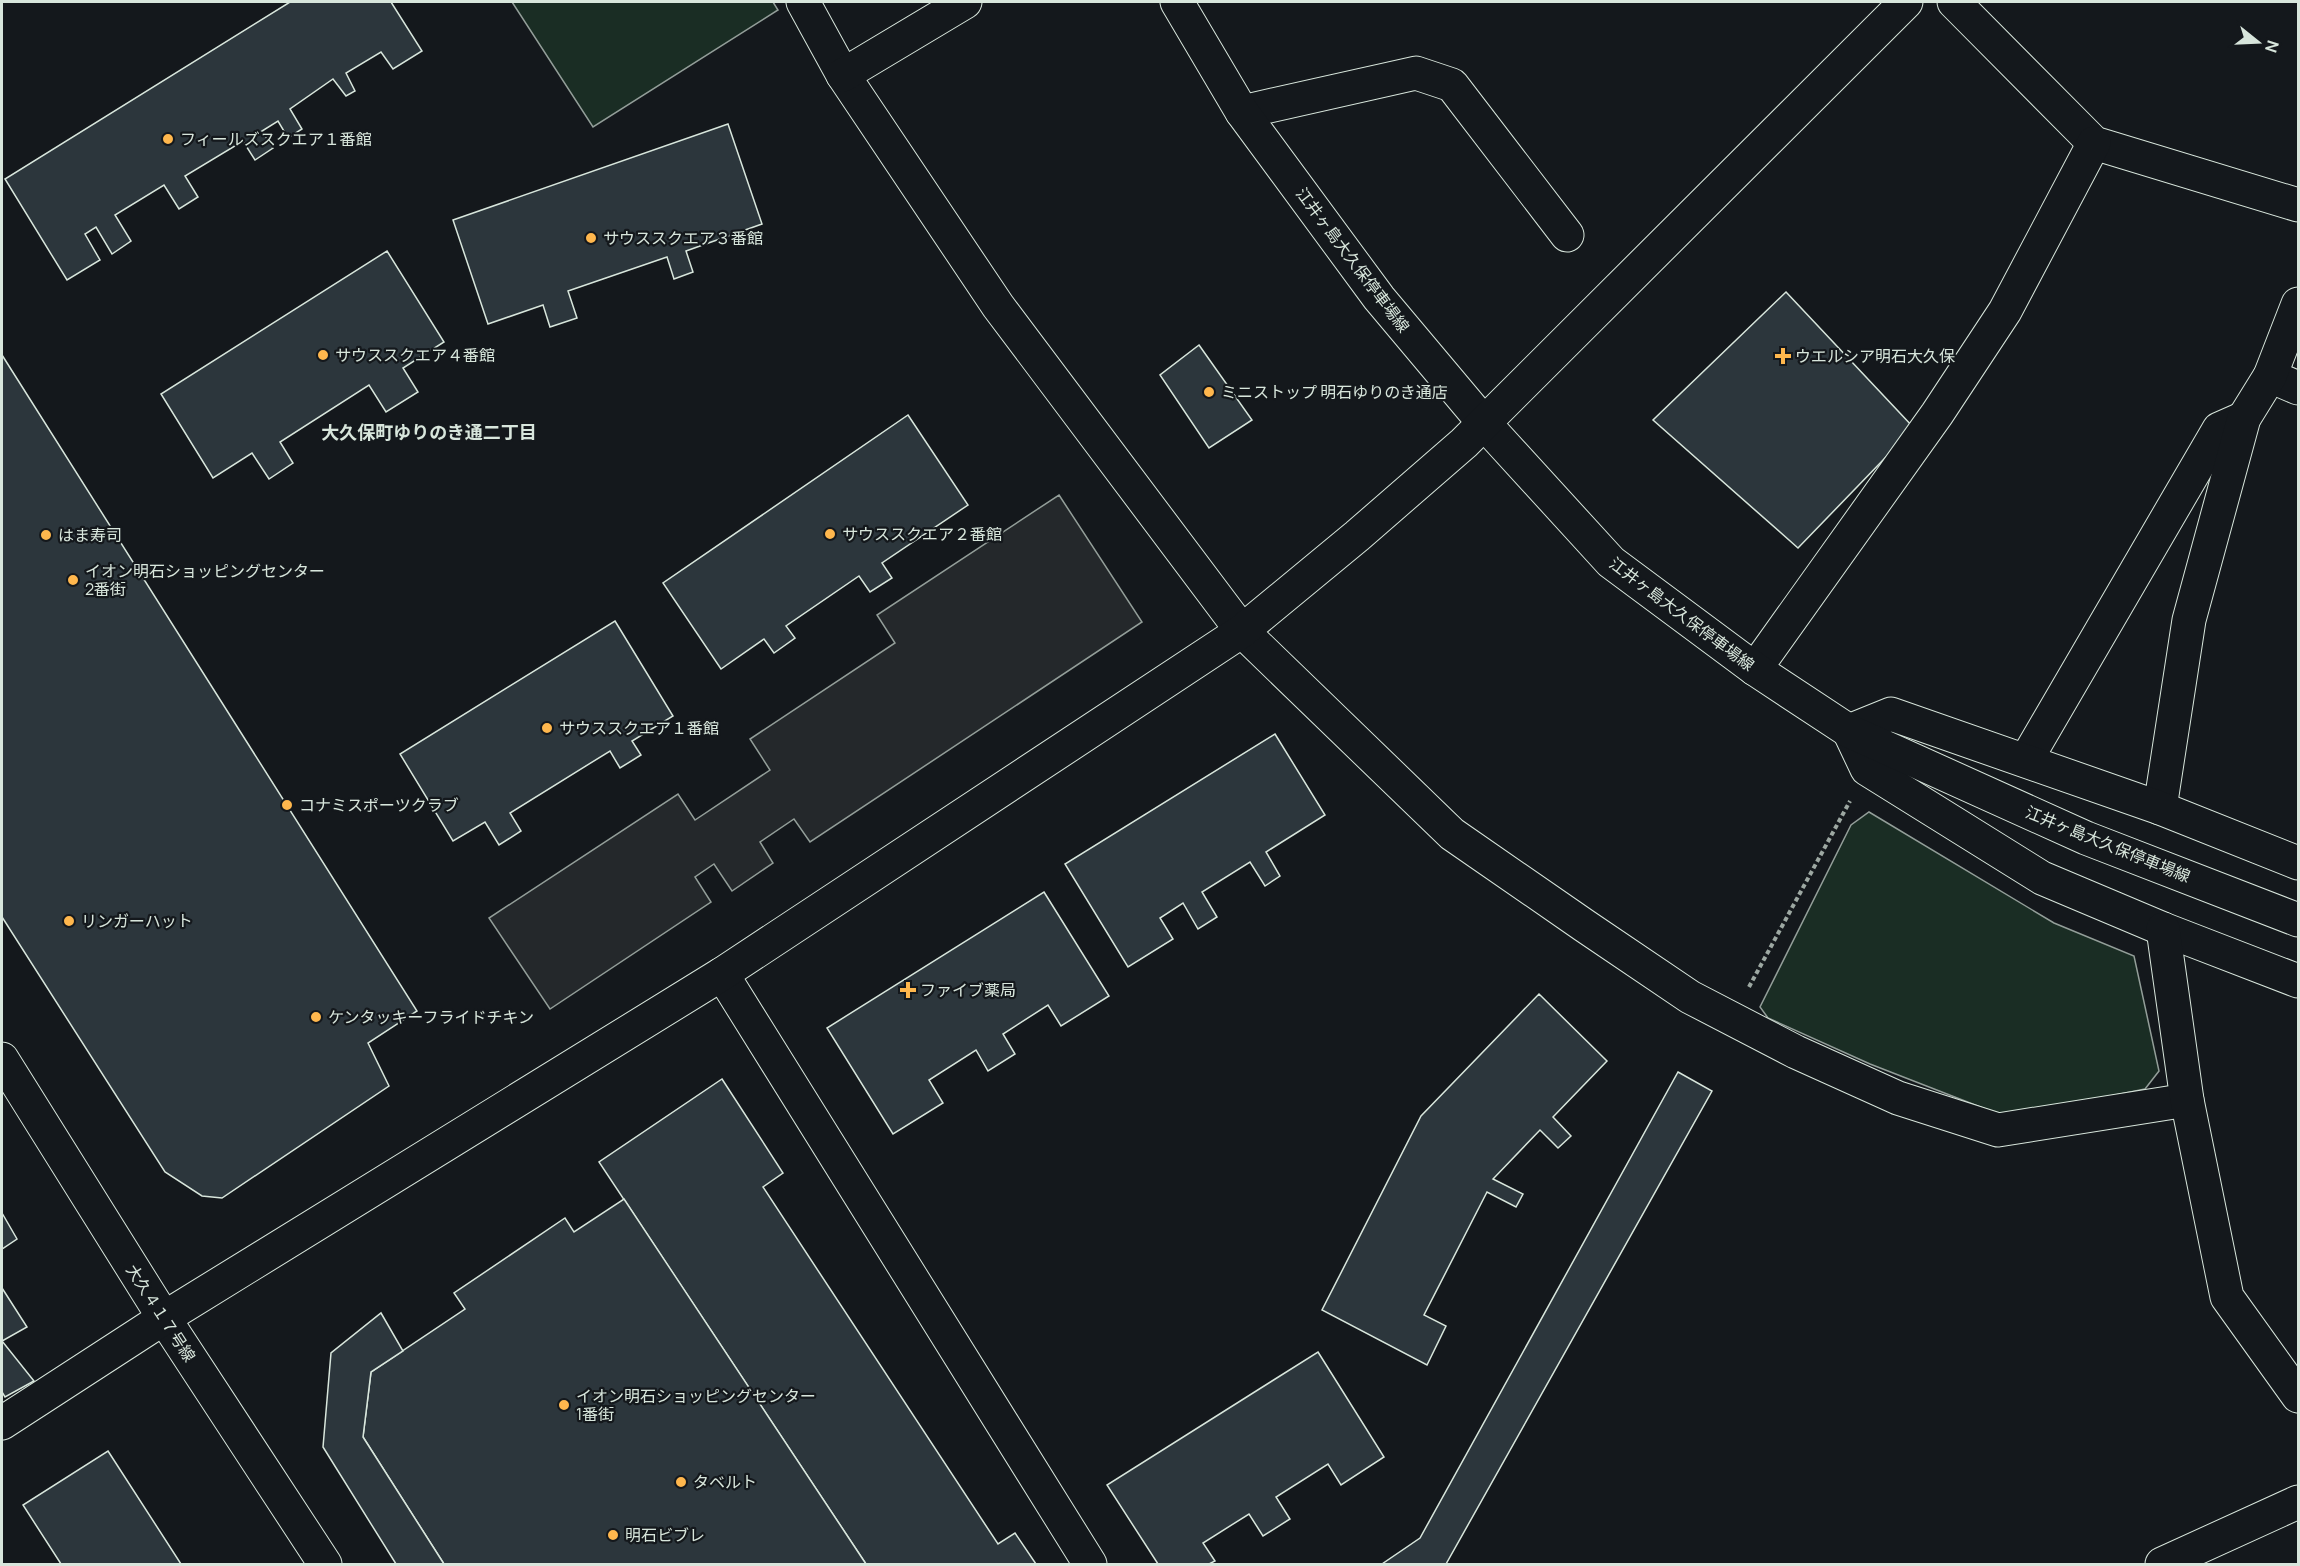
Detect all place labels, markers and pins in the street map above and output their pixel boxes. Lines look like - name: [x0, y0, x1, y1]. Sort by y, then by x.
- place label: フィールズスクエア１番館: [180, 128, 372, 150]
- marker: フィールズスクエア１番館: [161, 132, 175, 146]
- place label: サウススクエア３番館: [603, 227, 763, 249]
- marker: サウススクエア３番館: [584, 231, 598, 245]
- place label: サウススクエア４番館: [335, 344, 495, 366]
- place label: ウエルシア明石大久保: [1795, 345, 1955, 367]
- marker: サウススクエア４番館: [316, 348, 330, 362]
- marker: ウエルシア明石大久保: [1776, 349, 1790, 363]
- place label: ミニストップ 明石ゆりのき通店: [1221, 381, 1448, 403]
- marker: ミニストップ 明石ゆりのき通店: [1202, 385, 1216, 399]
- place label: サウススクエア２番館: [842, 523, 1002, 545]
- place label: はま寿司: [58, 524, 122, 546]
- marker: サウススクエア２番館: [823, 527, 837, 541]
- marker: はま寿司: [39, 528, 53, 542]
- place label: イオン明石ショッピングセンター 2番街: [85, 560, 325, 600]
- marker: イオン明石ショッピングセンター 2番街: [66, 573, 80, 587]
- place label: サウススクエア１番館: [559, 717, 719, 739]
- marker: サウススクエア１番館: [540, 721, 554, 735]
- place label: コナミスポーツクラブ: [299, 794, 459, 816]
- marker: コナミスポーツクラブ: [280, 798, 294, 812]
- place label: リンガーハット: [81, 910, 193, 932]
- marker: リンガーハット: [62, 914, 76, 928]
- place label: ファイブ薬局: [920, 979, 1016, 1001]
- marker: ファイブ薬局: [901, 983, 915, 997]
- place label: ケンタッキーフライドチキン: [328, 1006, 534, 1028]
- marker: ケンタッキーフライドチキン: [309, 1010, 323, 1024]
- place label: イオン明石ショッピングセンター 1番街: [576, 1385, 816, 1425]
- marker: イオン明石ショッピングセンター 1番街: [557, 1398, 571, 1412]
- place label: タベルト: [693, 1471, 757, 1493]
- marker: タベルト: [674, 1475, 688, 1489]
- place label: 明石ビブレ: [625, 1524, 705, 1546]
- marker: 明石ビブレ: [606, 1528, 620, 1542]

